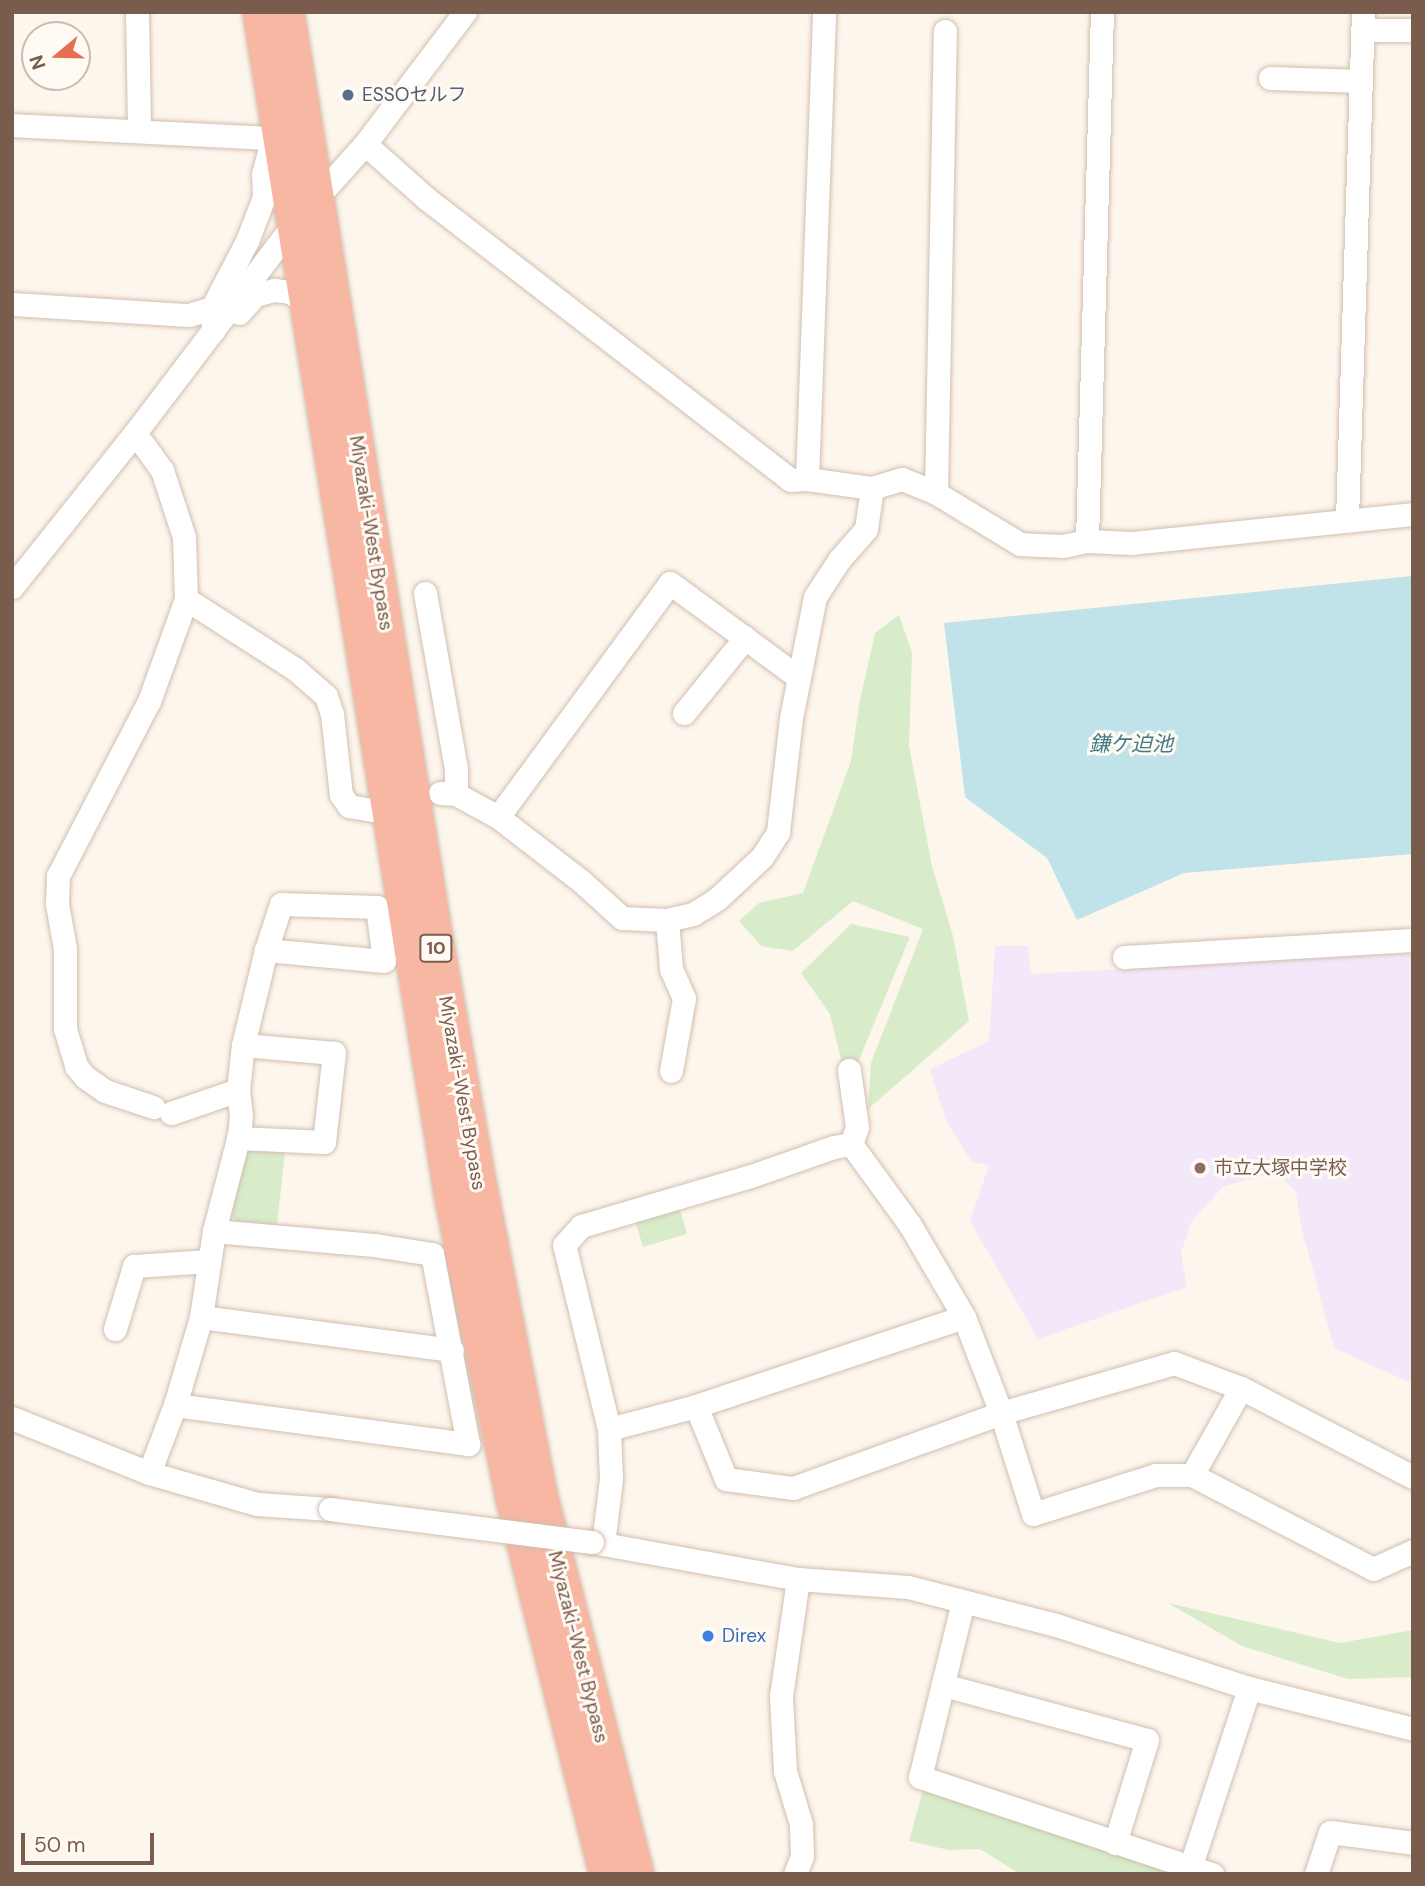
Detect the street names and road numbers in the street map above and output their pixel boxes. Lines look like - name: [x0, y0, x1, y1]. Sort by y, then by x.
- street label: Miyazaki-West Bypass: [344, 434, 398, 632]
- road number: 10: [418, 933, 453, 962]
- street label: Miyazaki-West Bypass: [434, 994, 490, 1192]
- street label: Miyazaki-West Bypass: [543, 1549, 613, 1745]

